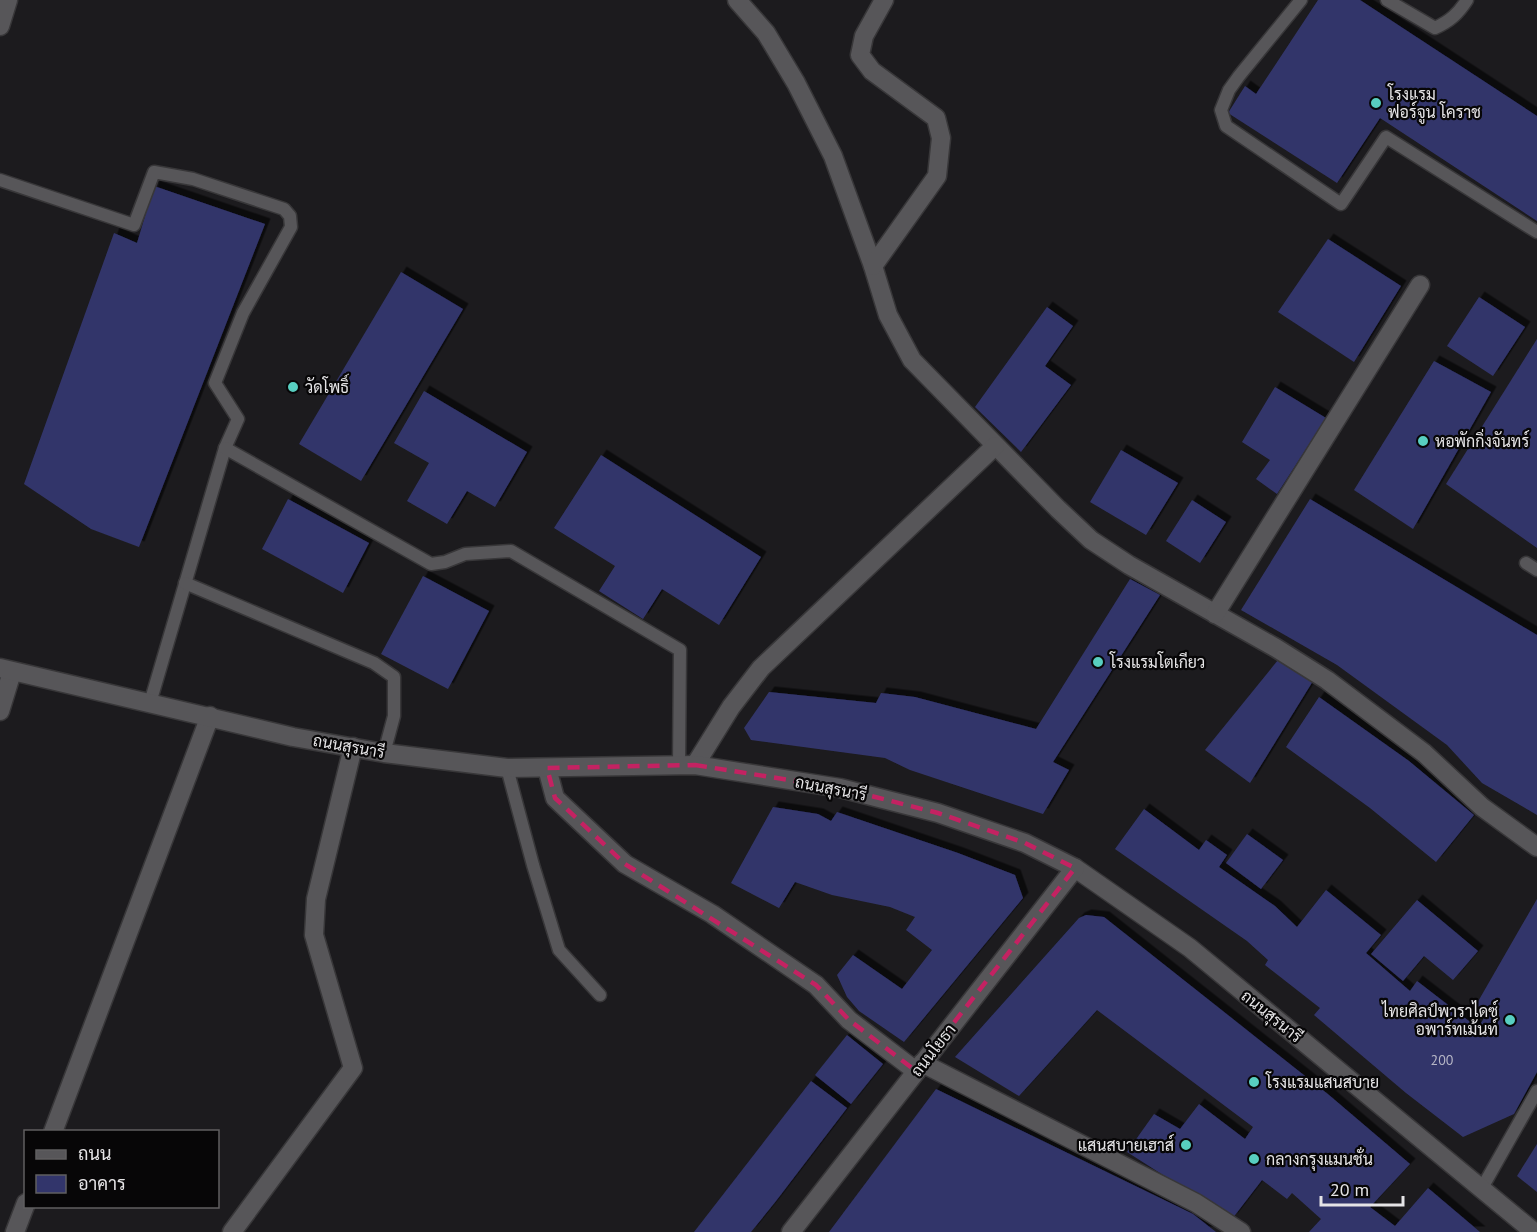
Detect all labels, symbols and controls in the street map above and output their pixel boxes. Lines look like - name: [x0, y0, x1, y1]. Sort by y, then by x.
- place label: โรงแรม ฟอร์จูน โคราช: [1387, 83, 1481, 124]
- marker: โรงแรม ฟอร์จูน โคราช: [1369, 96, 1383, 110]
- place label: วัดโพธิ์: [305, 373, 349, 397]
- marker: วัดโพธิ์: [286, 380, 300, 394]
- place label: หอพักกิ่งจันทร์: [1435, 428, 1529, 451]
- marker: หอพักกิ่งจันทร์: [1416, 434, 1430, 448]
- place label: โรงแรมโตเกียว: [1109, 651, 1205, 672]
- marker: โรงแรมโตเกียว: [1091, 655, 1105, 669]
- street label: ถนนสุรนารี: [311, 729, 387, 764]
- street label: ถนนสุรนารี: [793, 770, 869, 807]
- street label: ถนนสุรนารี: [1236, 985, 1307, 1048]
- place label: ไทยศิลป์พาราไดซ์ อพาร์ทเม้นท์: [1380, 999, 1498, 1039]
- marker: ไทยศิลป์พาราไดซ์ อพาร์ทเม้นท์: [1503, 1013, 1517, 1027]
- street label: ถนนโยธา: [905, 1019, 960, 1080]
- house number: 200: [1431, 1051, 1454, 1069]
- place label: โรงแรมแสนสบาย: [1265, 1071, 1379, 1092]
- marker: โรงแรมแสนสบาย: [1247, 1075, 1261, 1089]
- legend: [24, 1130, 219, 1208]
- place label: แสนสบายเฮาส์: [1078, 1133, 1174, 1155]
- marker: แสนสบายเฮาส์: [1179, 1138, 1193, 1152]
- text: ถนน: [78, 1142, 111, 1165]
- place label: กลางกรุงแมนชั่น: [1266, 1146, 1373, 1171]
- marker: กลางกรุงแมนชั่น: [1247, 1152, 1261, 1166]
- scale bar: [1321, 1169, 1404, 1207]
- text: อาคาร: [78, 1172, 126, 1195]
- text: 20 m: [1330, 1178, 1369, 1201]

